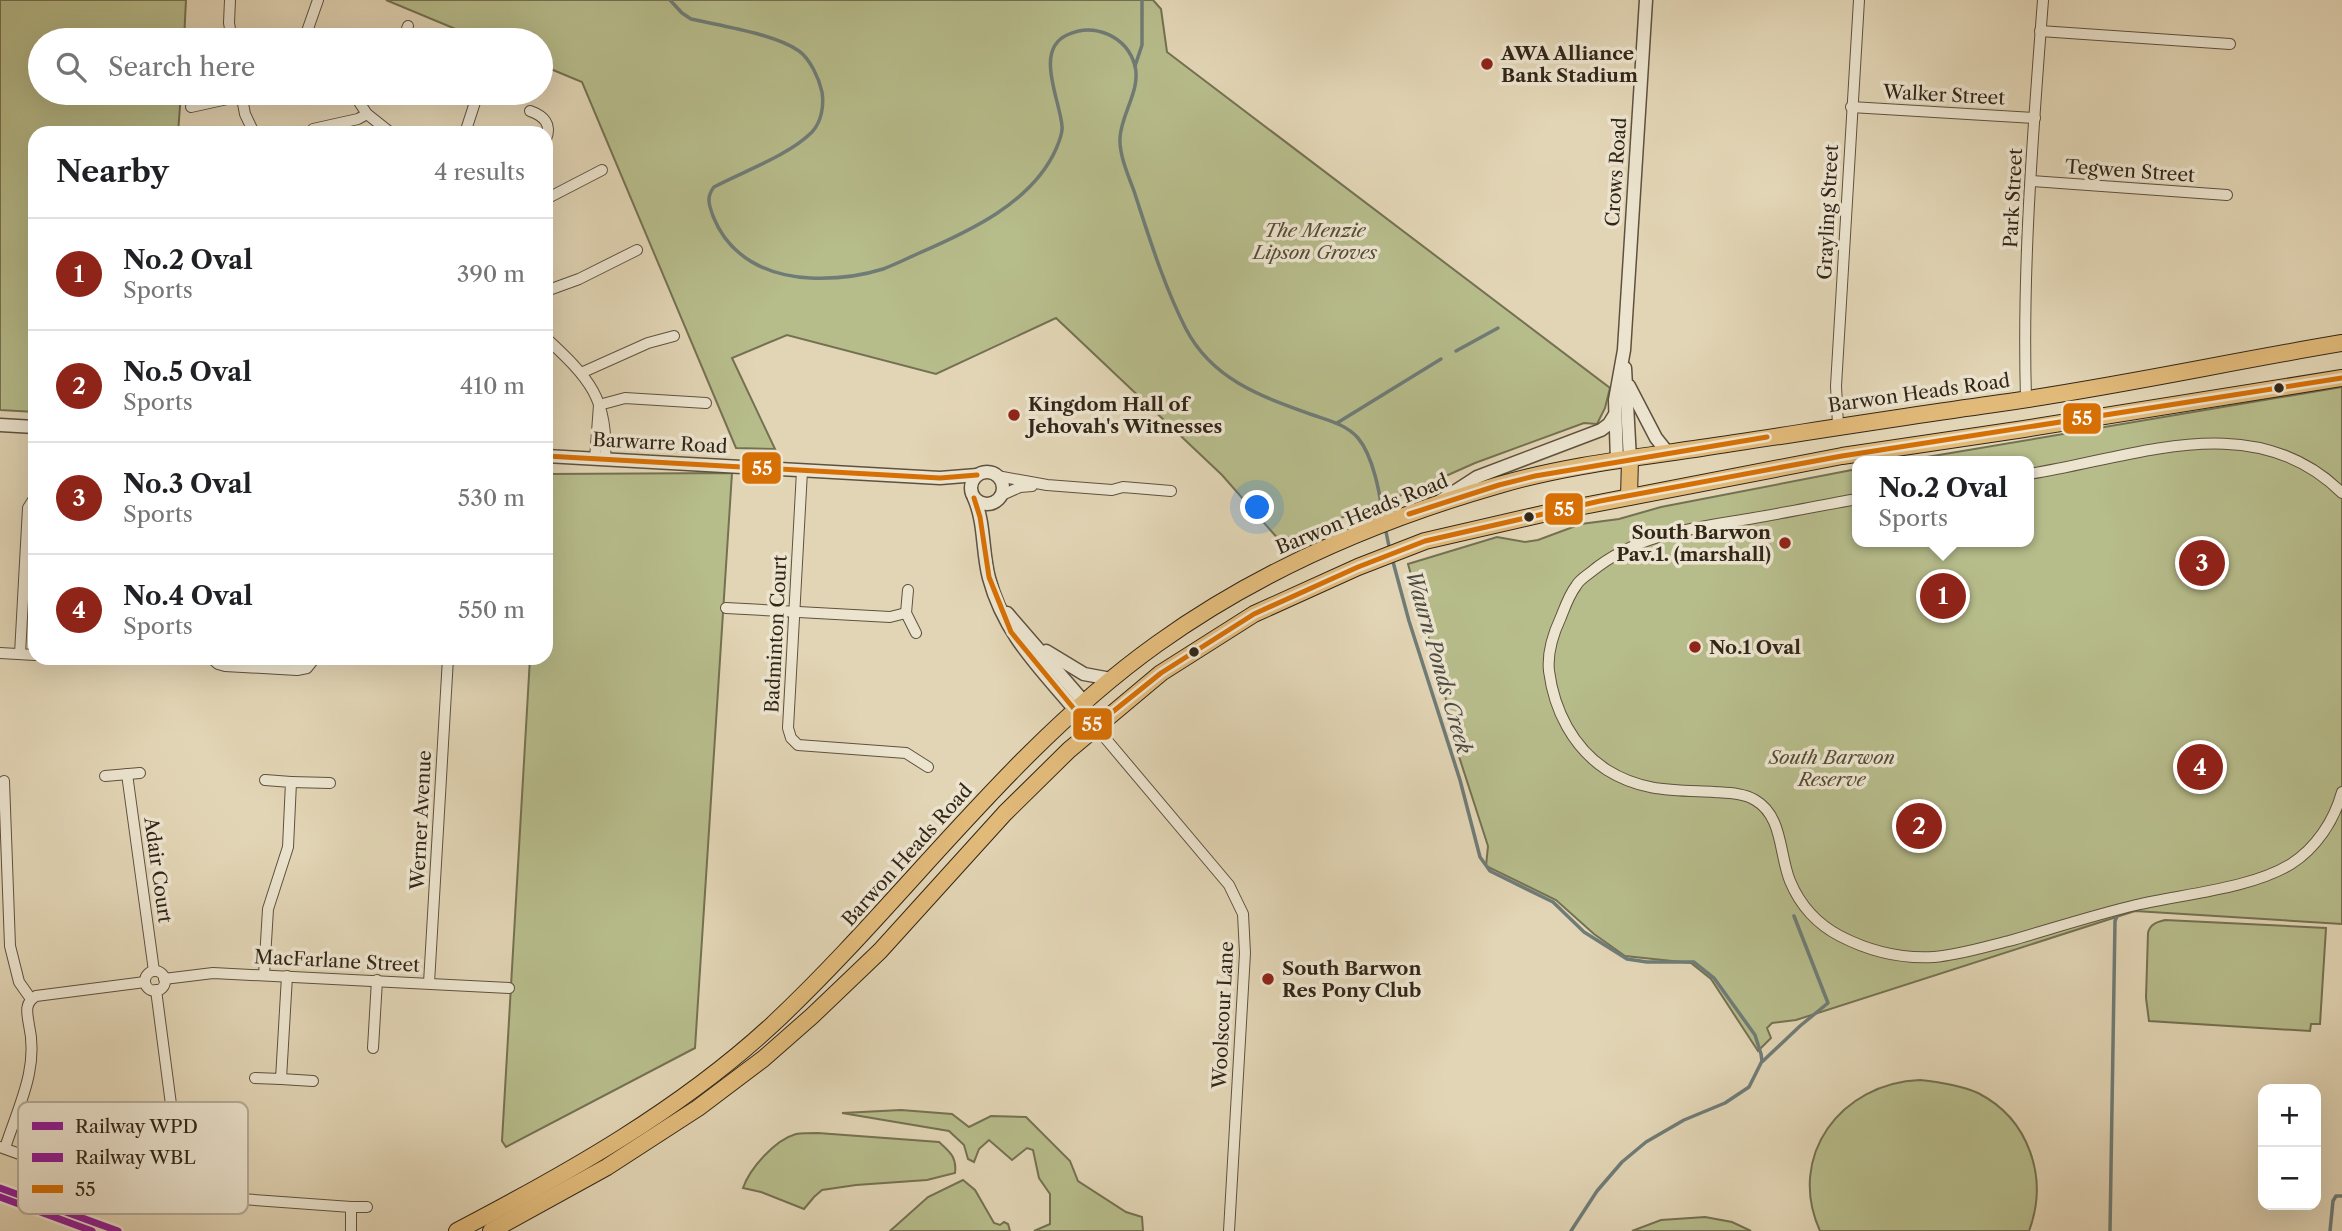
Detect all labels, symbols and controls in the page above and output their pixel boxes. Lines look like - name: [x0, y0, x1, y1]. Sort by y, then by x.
- search box: [28, 28, 553, 105]
- place label: AWA Alliance Bank Stadium: [1500, 42, 1638, 87]
- icon: search: [52, 48, 90, 86]
- text: Search here: [108, 51, 255, 83]
- marker: AWA Alliance Bank Stadium: [1479, 56, 1495, 72]
- street label: Walker Street: [1881, 80, 2006, 110]
- street label: Crows Road: [1601, 116, 1631, 227]
- street label: Grayling Street: [1813, 143, 1843, 280]
- street label: Park Street: [1999, 147, 2027, 248]
- text: Nearby: [56, 153, 169, 190]
- street label: Tegwen Street: [2064, 155, 2196, 187]
- text: 4 results: [434, 158, 525, 186]
- park label: The Menzie Lipson Groves: [1251, 219, 1378, 264]
- text: No.2 Oval: [123, 244, 253, 276]
- text: 1: [74, 260, 84, 288]
- text: 390 m: [457, 260, 525, 288]
- text: Sports: [123, 276, 193, 304]
- text: No.5 Oval: [123, 356, 252, 388]
- street label: Barwon Heads Road: [1827, 369, 2012, 417]
- text: 2: [72, 372, 86, 400]
- text: 410 m: [460, 372, 525, 400]
- unlabelled marker: [2272, 381, 2286, 395]
- text: Sports: [123, 388, 193, 416]
- place label: Kingdom Hall of Jehovah's Witnesses: [1025, 393, 1223, 438]
- line badge: 55: [2062, 402, 2102, 435]
- marker: Kingdom Hall of Jehovah's Witnesses: [1006, 407, 1022, 423]
- text: 55: [2072, 407, 2092, 430]
- street label: Barwarre Road: [592, 428, 728, 458]
- line badge: 55: [741, 451, 782, 485]
- popup: [1852, 456, 2034, 547]
- text: 55: [752, 457, 772, 480]
- text: No.3 Oval: [123, 468, 252, 500]
- street label: Barwon Heads Road: [1273, 469, 1452, 559]
- text: No.2 Oval: [1878, 472, 2008, 504]
- text: 3: [73, 484, 86, 512]
- text: 530 m: [458, 484, 525, 512]
- your location: [1240, 490, 1274, 524]
- line badge: 55: [1544, 492, 1584, 526]
- text: 55: [1554, 498, 1574, 521]
- text: Sports: [123, 500, 193, 528]
- text: Sports: [1878, 504, 1948, 532]
- unlabelled marker: [1522, 510, 1536, 524]
- place label: South Barwon Pav.1. (marshall): [1616, 521, 1771, 566]
- marker: South Barwon Pav.1. (marshall): [1777, 535, 1793, 551]
- pin: 3: [2179, 537, 2225, 589]
- street label: Badminton Court: [760, 554, 792, 714]
- water label: Waurn Ponds Creek: [1401, 567, 1477, 757]
- pin: 1: [1920, 570, 1966, 622]
- text: No.4 Oval: [123, 580, 253, 612]
- text: 4: [72, 596, 86, 624]
- text: 550 m: [458, 596, 525, 624]
- text: Sports: [123, 612, 193, 640]
- place label: No.1 Oval: [1709, 636, 1801, 659]
- marker: No.1 Oval: [1687, 639, 1703, 655]
- unlabelled marker: [1187, 645, 1201, 659]
- line badge: 55: [1072, 707, 1113, 741]
- text: 55: [1082, 713, 1102, 736]
- pin: 4: [2177, 741, 2223, 793]
- park label: South Barwon Reserve: [1768, 746, 1895, 791]
- street label: Werner Avenue: [406, 750, 436, 891]
- street label: Barwon Heads Road: [837, 779, 977, 931]
- pin: 2: [1896, 800, 1942, 852]
- street label: Adair Court: [139, 815, 177, 925]
- street label: Woolscour Lane: [1208, 941, 1238, 1090]
- street label: MacFarlane Street: [254, 945, 421, 977]
- place label: South Barwon Res Pony Club: [1282, 957, 1422, 1002]
- marker: South Barwon Res Pony Club: [1260, 971, 1276, 987]
- map controls: [2258, 1084, 2321, 1210]
- button: +: [2258, 1084, 2321, 1147]
- legend: [18, 1102, 248, 1214]
- text: Railway WPD: [75, 1115, 198, 1138]
- text: Railway WBL: [75, 1146, 196, 1169]
- button: −: [2258, 1147, 2321, 1210]
- text: 55: [75, 1178, 96, 1201]

